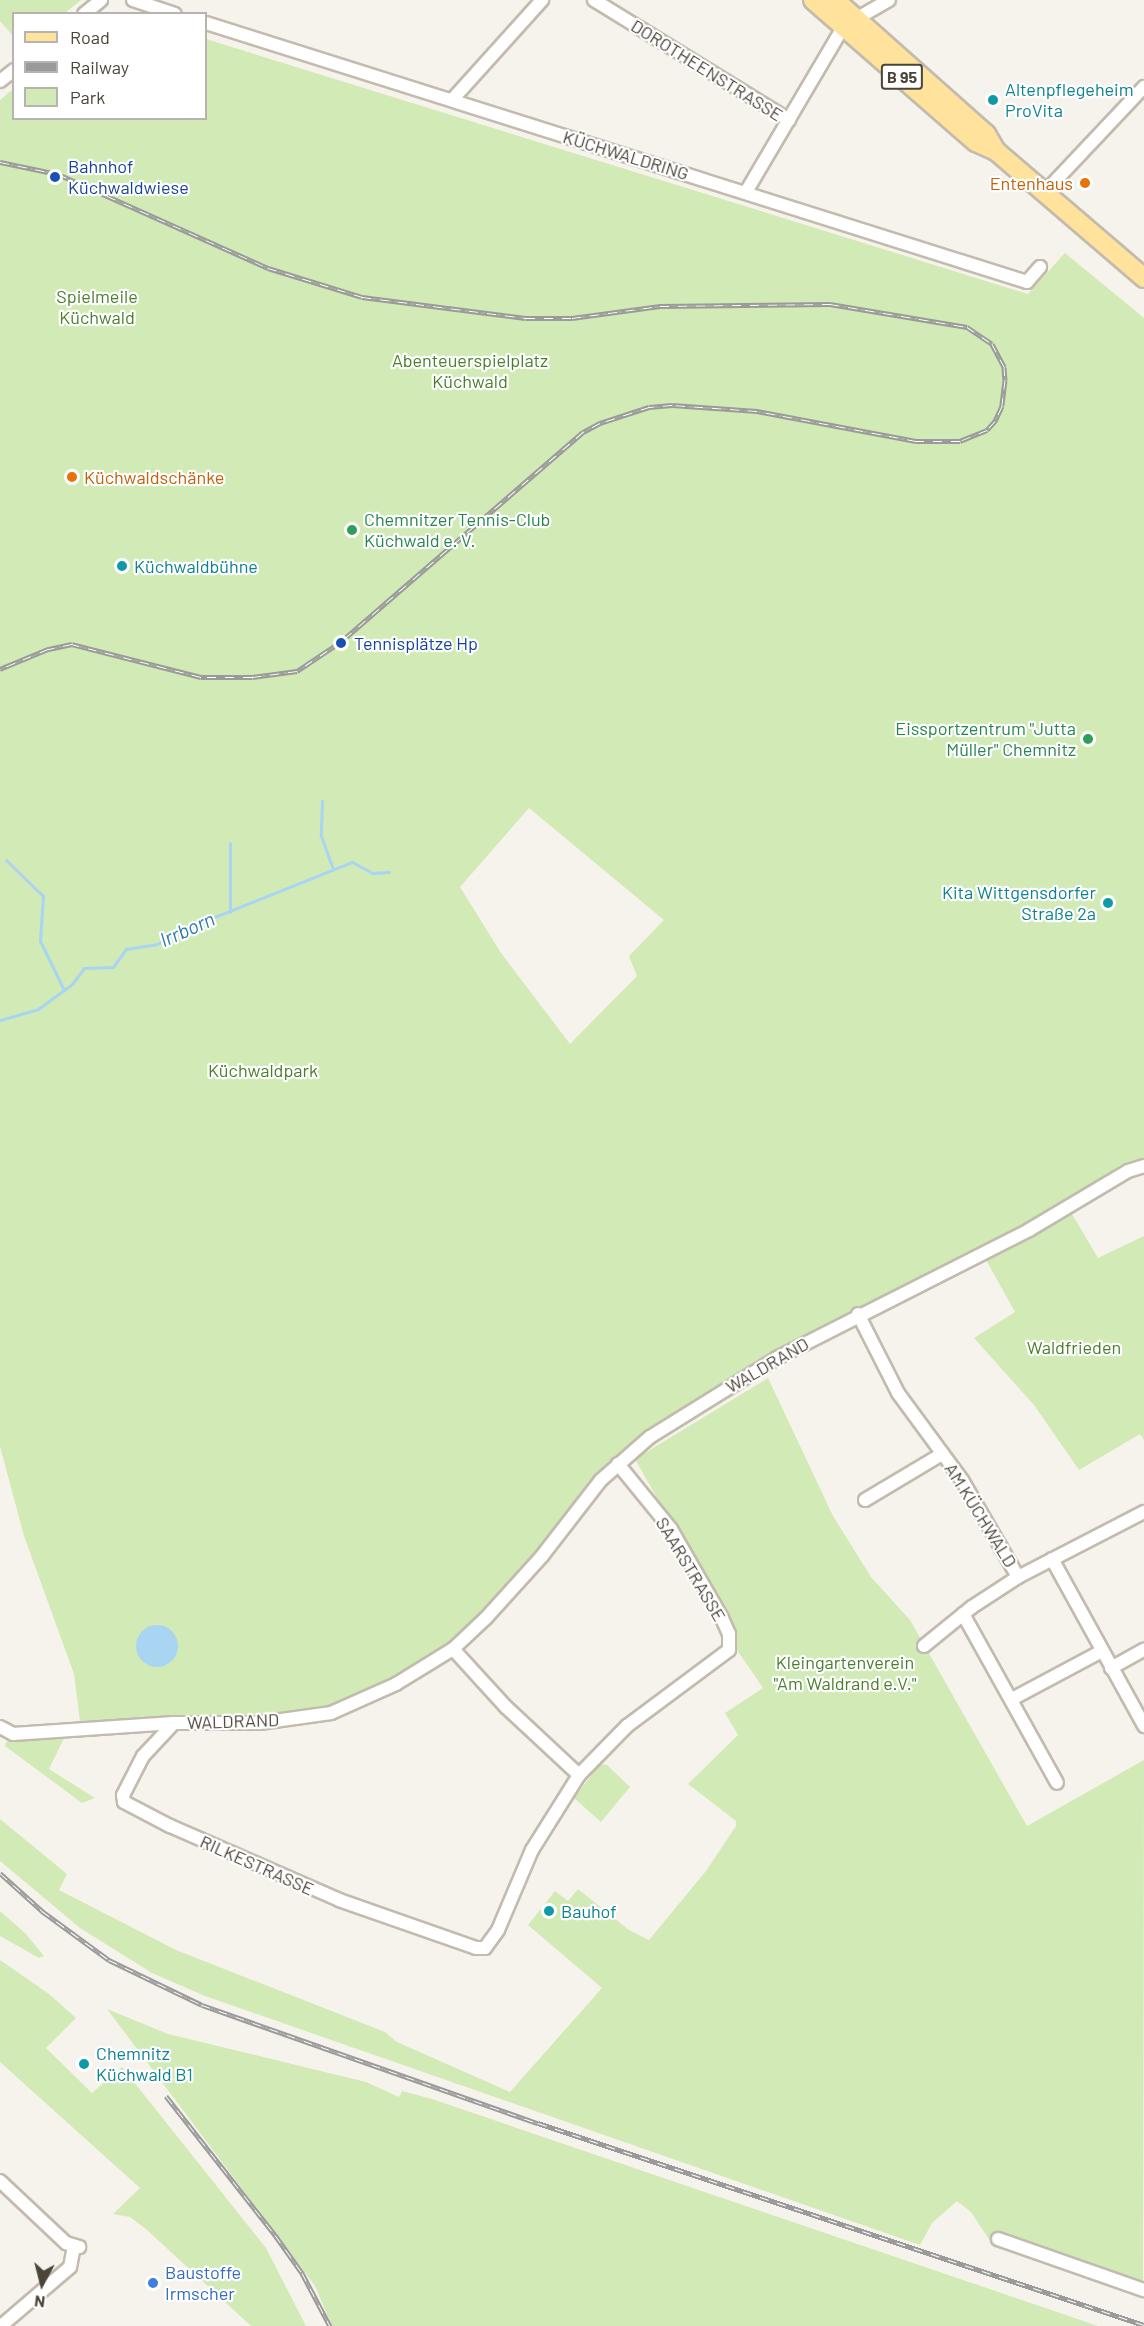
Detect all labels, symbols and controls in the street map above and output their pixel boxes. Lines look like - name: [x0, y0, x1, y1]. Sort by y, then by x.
- legend: [12, 12, 207, 120]
- street label: DOROTHEENSTRASSE: [627, 15, 787, 125]
- text: Road: [70, 26, 110, 48]
- text: Railway: [70, 56, 129, 78]
- road number: B 95: [880, 64, 924, 90]
- place label: Altenpflegeheim ProVita: [1005, 79, 1134, 122]
- text: Park: [70, 86, 105, 108]
- marker: Altenpflegeheim ProVita: [986, 93, 1000, 107]
- street label: KÜCHWALDRING: [560, 126, 692, 184]
- place label: Bahnhof Küchwaldwiese: [68, 156, 189, 198]
- marker: Bahnhof Küchwaldwiese: [46, 168, 64, 186]
- place label: Entenhaus: [990, 172, 1073, 194]
- marker: Entenhaus: [1078, 176, 1092, 190]
- park label: Spielmeile Küchwald: [56, 286, 138, 328]
- park label: Abenteuerspielplatz Küchwald: [392, 350, 548, 392]
- place label: Küchwaldschänke: [84, 466, 224, 488]
- marker: Küchwaldschänke: [65, 470, 79, 484]
- place label: Chemnitzer Tennis-Club Küchwald e. V.: [364, 509, 550, 552]
- marker: Chemnitzer Tennis-Club Küchwald e. V.: [345, 523, 359, 537]
- place label: Küchwaldbühne: [134, 555, 258, 577]
- marker: Küchwaldbühne: [115, 559, 129, 573]
- place label: Tennisplätze Hp: [354, 632, 478, 654]
- marker: Tennisplätze Hp: [332, 634, 350, 652]
- place label: Eissportzentrum "Jutta Müller" Chemnitz: [895, 718, 1076, 760]
- marker: Eissportzentrum "Jutta Müller" Chemnitz: [1081, 732, 1095, 746]
- place label: Kita Wittgensdorfer Straße 2a: [942, 882, 1096, 924]
- marker: Kita Wittgensdorfer Straße 2a: [1101, 896, 1115, 910]
- water label: Irrborn: [156, 906, 218, 952]
- park label: Küchwaldpark: [208, 1059, 318, 1081]
- street label: WALDRAND: [722, 1333, 812, 1397]
- park label: Waldfrieden: [1027, 1336, 1121, 1358]
- street label: AM KÜCHWALD: [940, 1459, 1022, 1571]
- street label: SAARSTRASSE: [651, 1513, 731, 1625]
- park label: Kleingartenverein "Am Waldrand e.V.": [773, 1652, 917, 1694]
- street label: WALDRAND: [187, 1709, 279, 1733]
- street label: RILKESTRASSE: [197, 1830, 317, 1900]
- place label: Bauhof: [561, 1900, 617, 1922]
- marker: Bauhof: [542, 1904, 556, 1918]
- place label: Chemnitz Küchwald B1: [96, 2043, 193, 2086]
- marker: Chemnitz Küchwald B1: [77, 2057, 91, 2071]
- north arrow: [12, 2254, 72, 2314]
- place label: Baustoffe Irmscher: [165, 2262, 241, 2304]
- marker: Baustoffe Irmscher: [146, 2276, 160, 2290]
- text: N: [33, 2292, 46, 2312]

